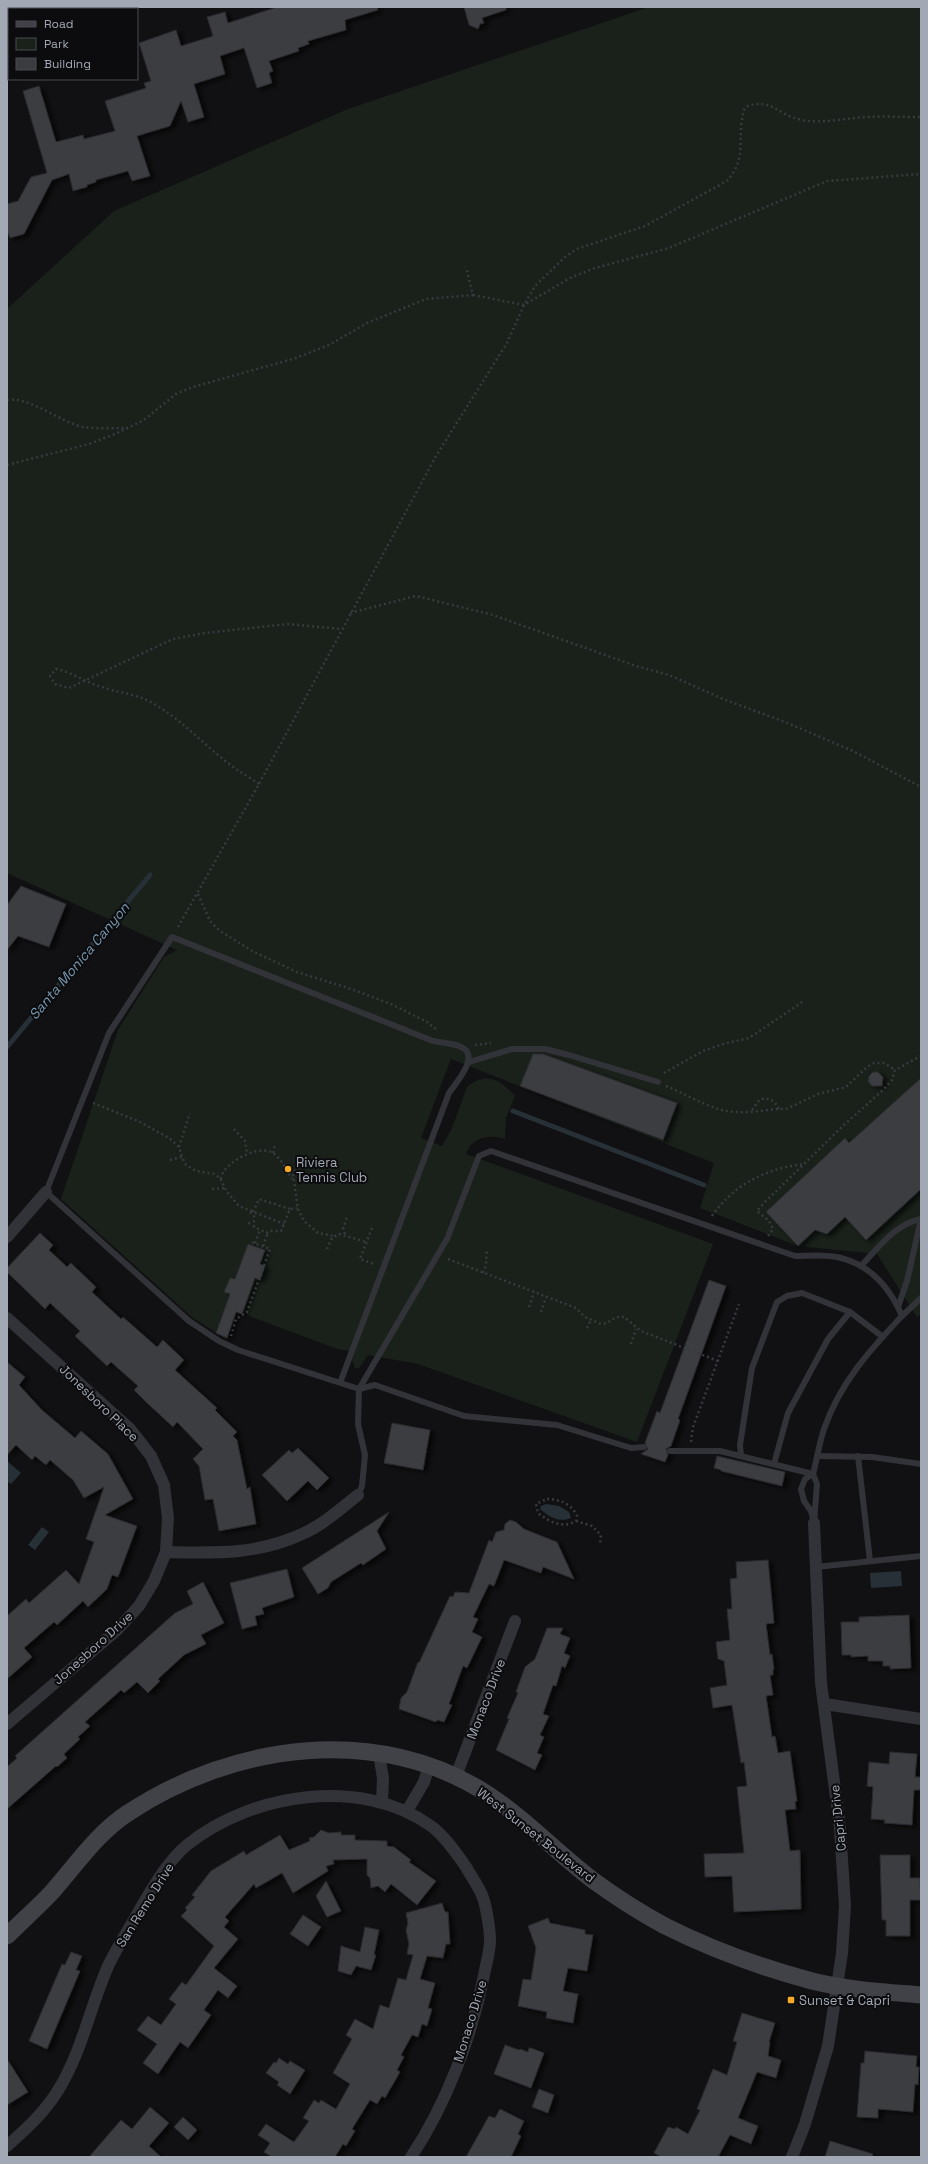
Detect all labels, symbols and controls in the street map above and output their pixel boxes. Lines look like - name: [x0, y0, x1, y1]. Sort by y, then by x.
- legend: [8, 8, 138, 80]
- text: Road: [44, 16, 73, 32]
- text: Park: [44, 36, 69, 52]
- text: Building: [44, 56, 91, 72]
- water label: Santa Monica Canyon: [25, 899, 133, 1023]
- place label: Riviera Tennis Club: [296, 1154, 367, 1186]
- marker: Riviera Tennis Club: [283, 1164, 293, 1174]
- street label: Jonesboro Place: [56, 1361, 142, 1445]
- street label: Jonesboro Drive: [50, 1608, 136, 1688]
- street label: Monaco Drive: [463, 1656, 509, 1742]
- street label: West Sunset Boulevard: [474, 1784, 598, 1886]
- street label: Capri Drive: [826, 1784, 850, 1852]
- street label: San Remo Drive: [112, 1860, 178, 1950]
- street label: Monaco Drive: [449, 1978, 491, 2064]
- place label: Sunset & Capri: [799, 1992, 890, 2009]
- marker: Sunset & Capri: [786, 1995, 796, 2005]

